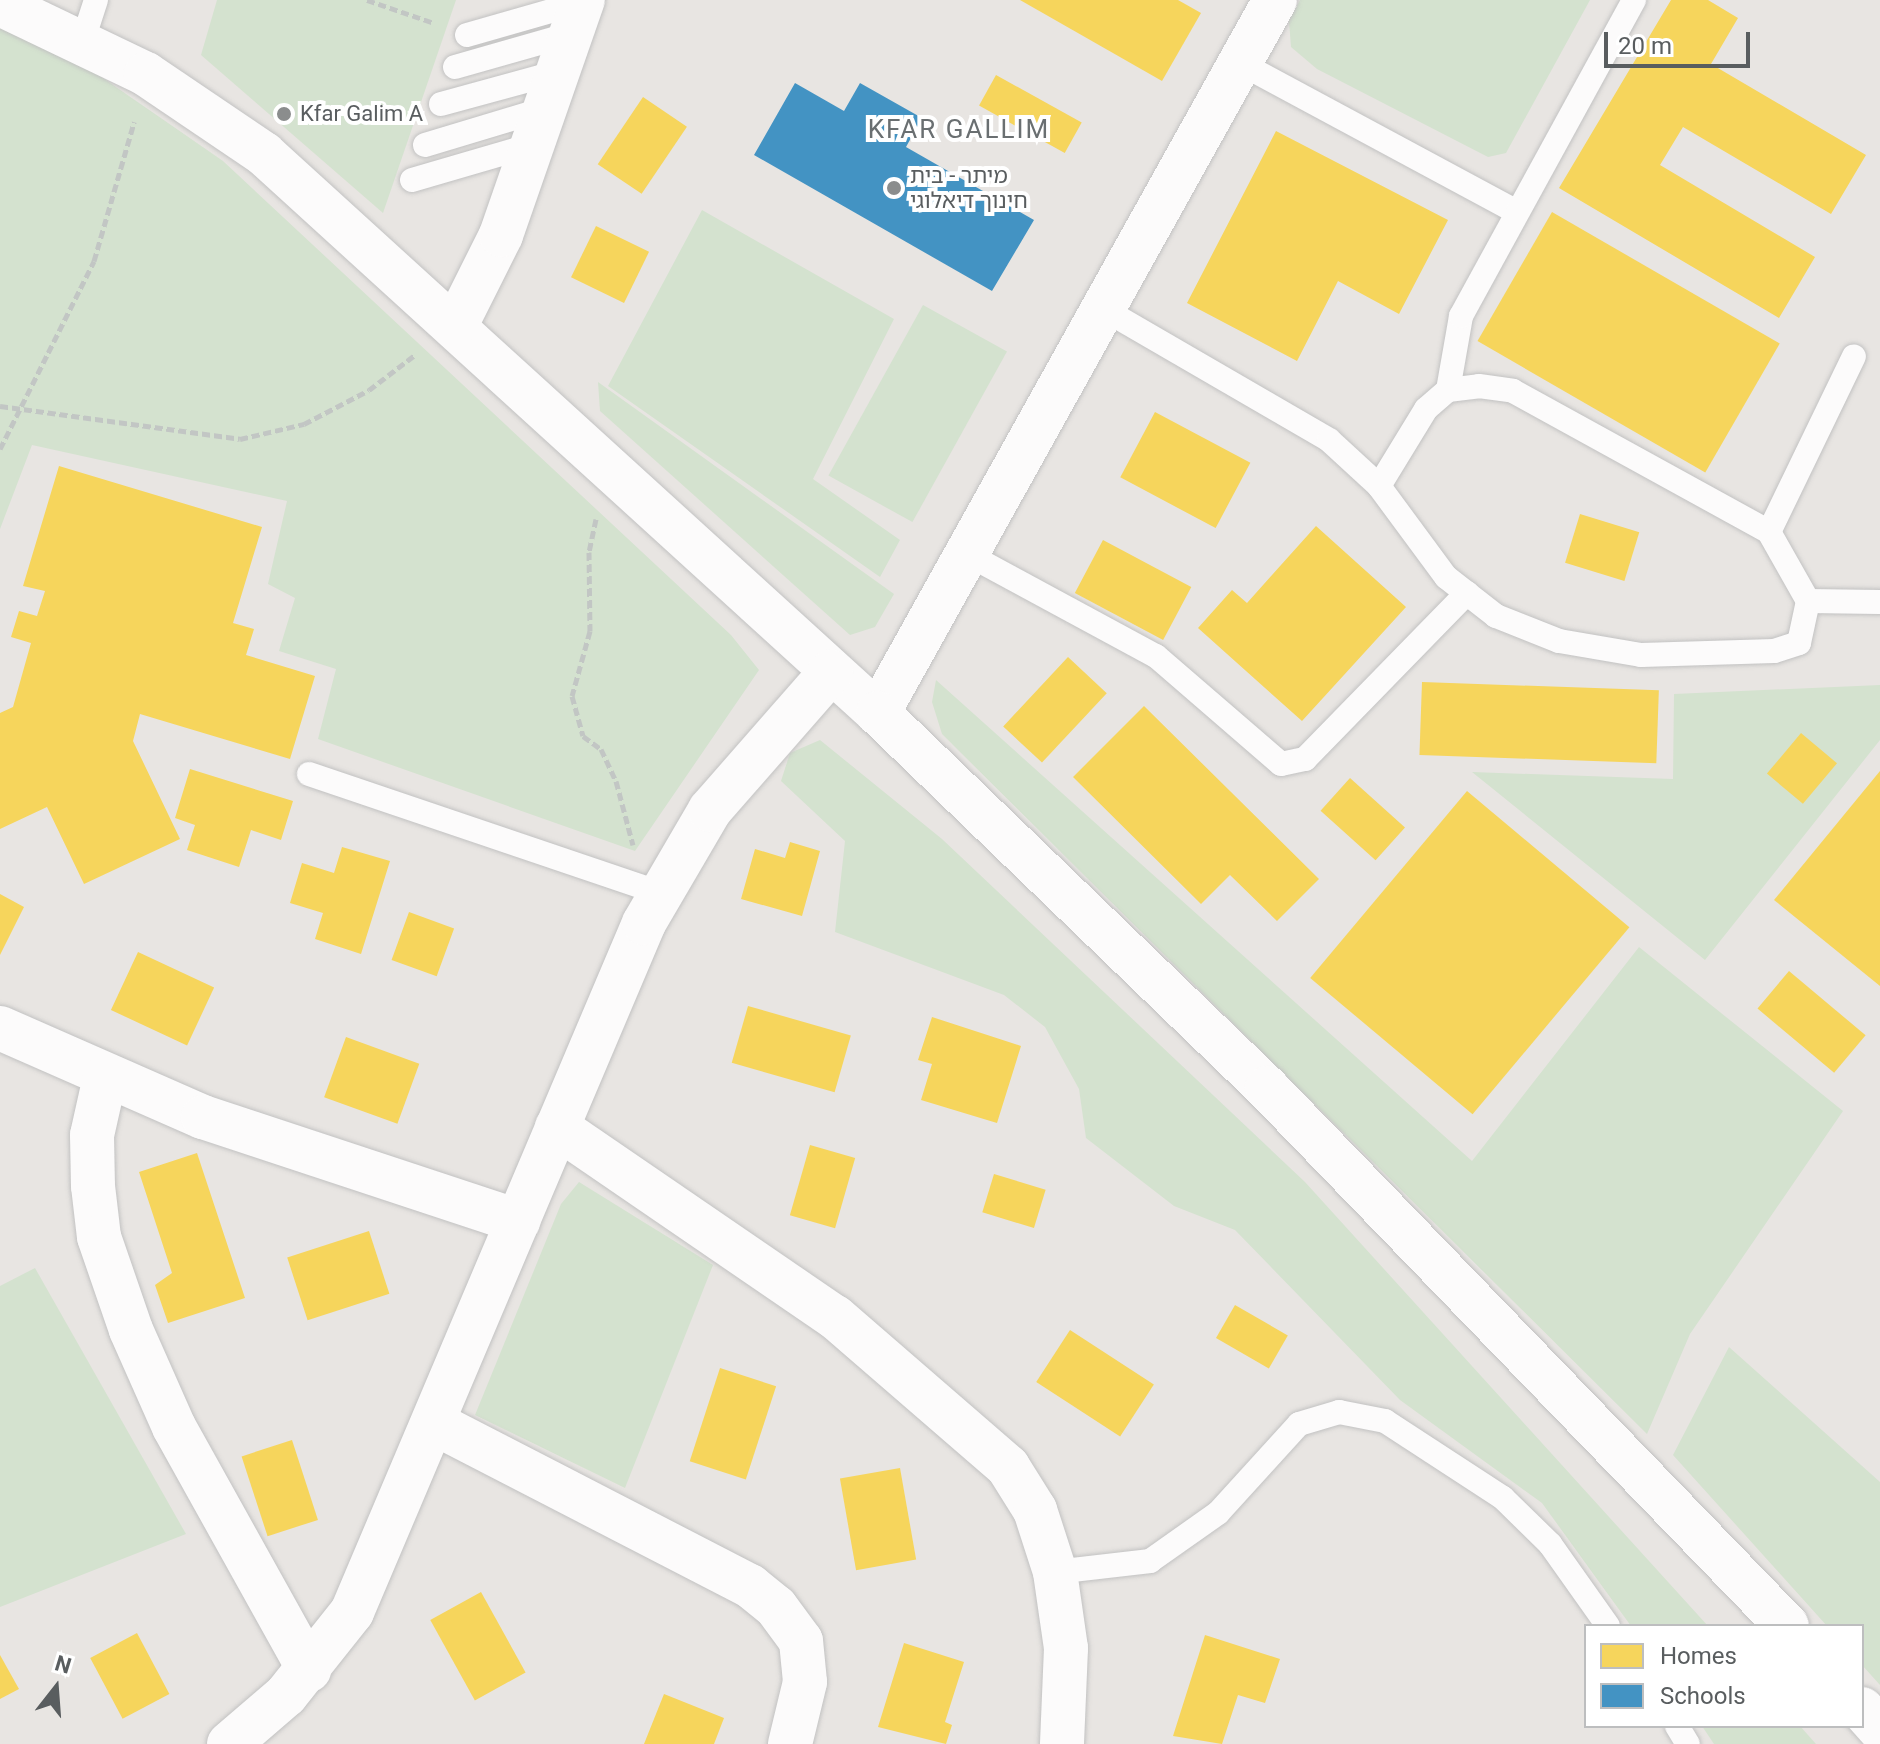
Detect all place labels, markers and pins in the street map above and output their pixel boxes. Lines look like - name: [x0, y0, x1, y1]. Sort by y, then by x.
- place label: Kfar Galim A: [300, 101, 423, 127]
- marker: Kfar Galim A: [275, 105, 293, 123]
- place label: מיתר - בית חינוך דיאלוגי: [910, 162, 1028, 214]
- marker: מיתר - בית חינוך דיאלוגי: [885, 179, 903, 197]

